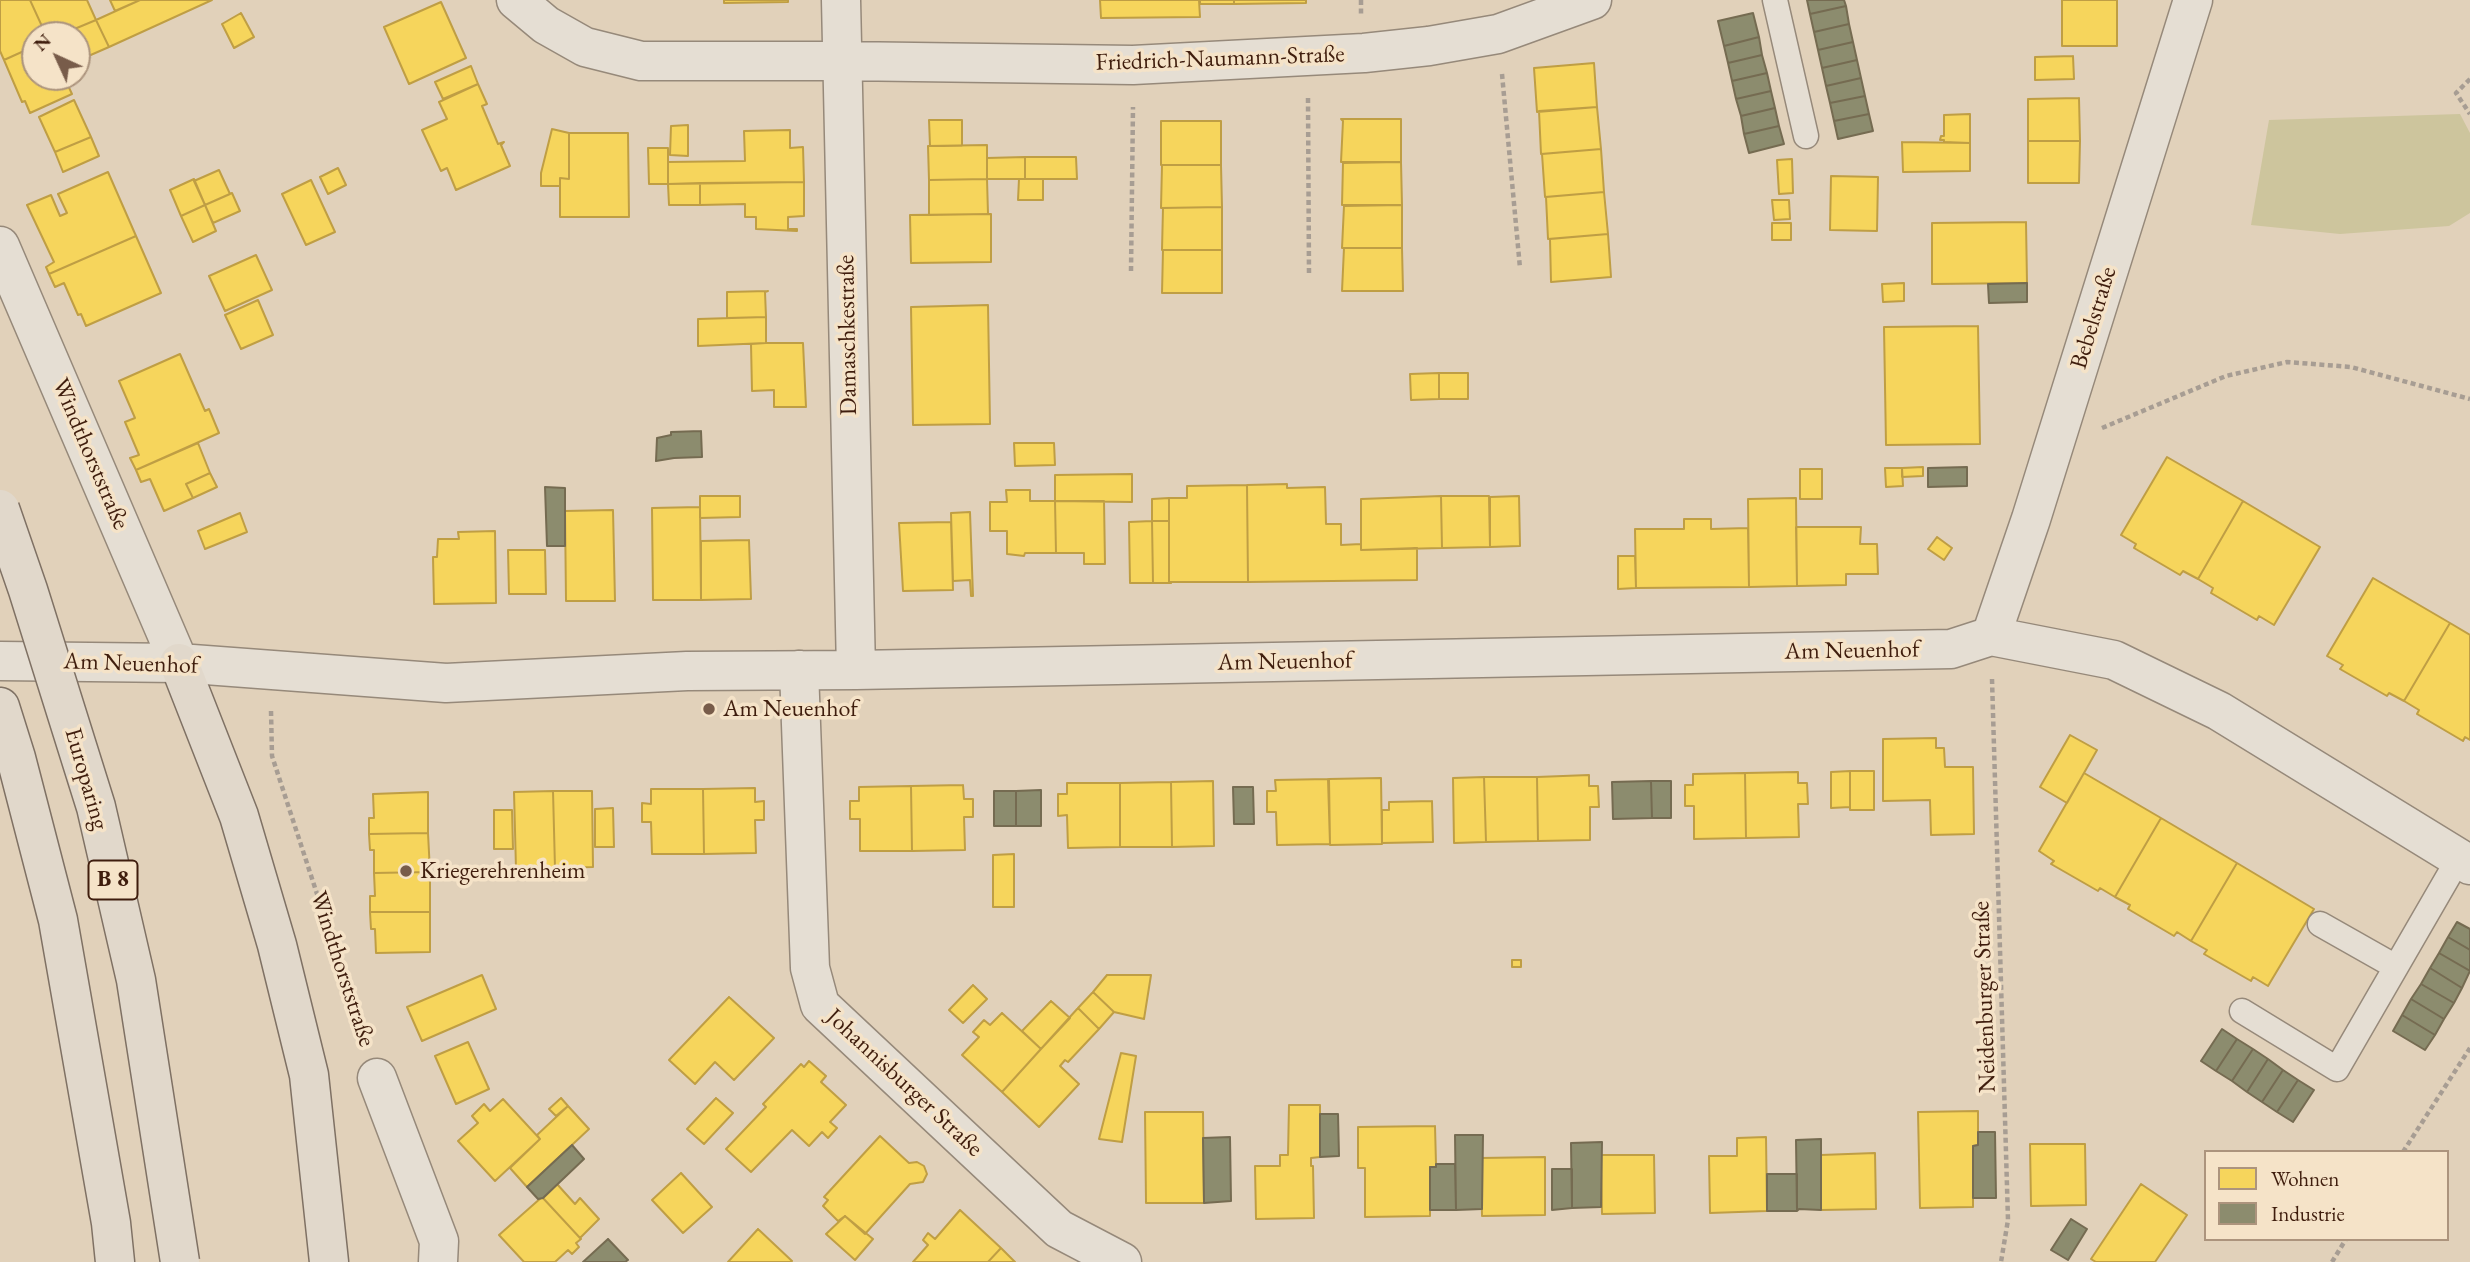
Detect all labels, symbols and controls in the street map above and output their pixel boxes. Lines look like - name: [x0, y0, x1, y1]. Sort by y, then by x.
- north arrow: [21, 21, 91, 91]
- text: N: [28, 28, 56, 56]
- street label: Friedrich-Naumann-Straße: [1095, 40, 1345, 78]
- street label: Damaschkestraße: [832, 254, 864, 416]
- street label: Bebelstraße: [2065, 263, 2123, 373]
- street label: Windthorststraße: [45, 374, 135, 534]
- street label: Am Neuenhof: [1784, 635, 1920, 667]
- street label: Am Neuenhof: [1217, 646, 1353, 678]
- street label: Am Neuenhof: [63, 647, 199, 681]
- place label: Am Neuenhof: [723, 695, 858, 723]
- marker: Am Neuenhof: [701, 701, 717, 717]
- street label: Europaring: [58, 725, 114, 833]
- place label: Kriegerehrenheim: [420, 857, 585, 885]
- road number: B 8: [88, 860, 138, 900]
- marker: Kriegerehrenheim: [398, 863, 414, 879]
- street label: Windthorststraße: [303, 888, 381, 1050]
- street label: Neidenburger Straße: [1967, 901, 2003, 1093]
- street label: Johannisburger Straße: [820, 1003, 988, 1163]
- legend: [2204, 1150, 2449, 1241]
- text: Wohnen: [2271, 1165, 2339, 1192]
- text: Industrie: [2271, 1200, 2345, 1227]

